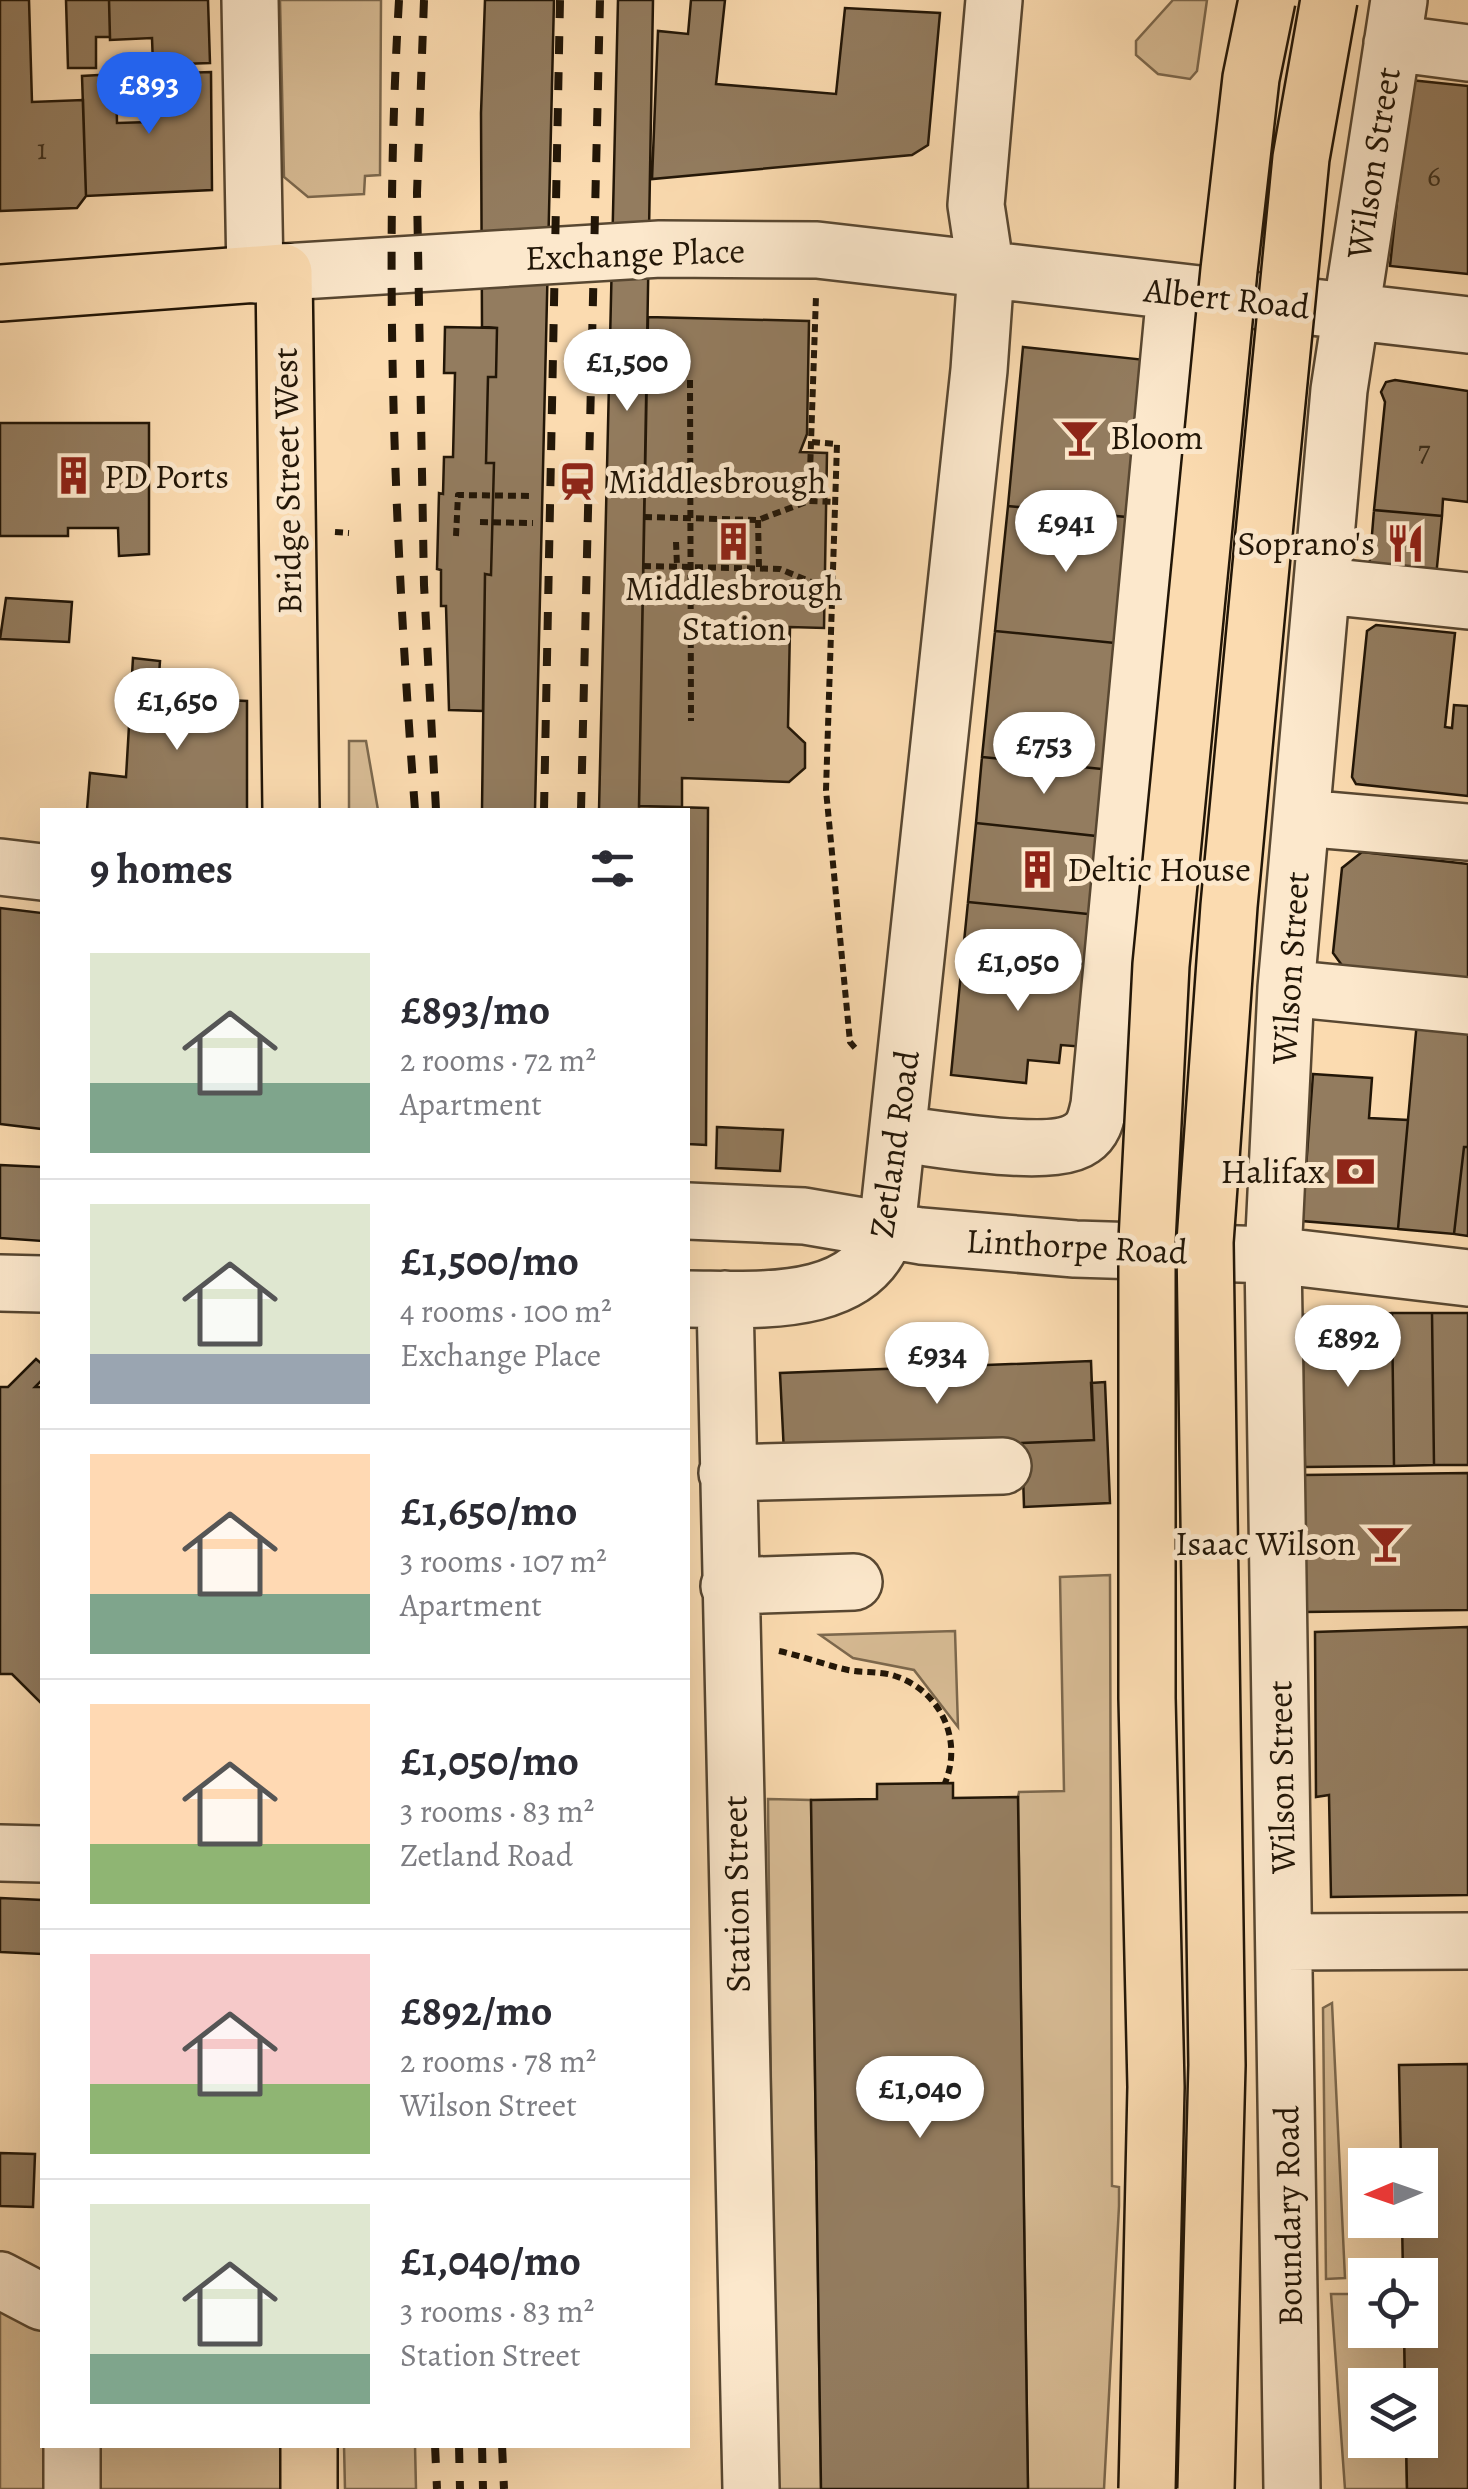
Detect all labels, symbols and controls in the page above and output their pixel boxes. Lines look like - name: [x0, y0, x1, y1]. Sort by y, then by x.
- pin: £893: [90, 52, 208, 137]
- text: £893: [119, 62, 179, 106]
- street label: Wilson Street: [1334, 64, 1412, 263]
- house number: 1: [37, 129, 47, 169]
- house number: 6: [1427, 156, 1441, 196]
- street label: Exchange Place: [524, 226, 746, 282]
- street label: Albert Road: [1141, 265, 1313, 331]
- pin: £1,500: [546, 329, 708, 414]
- text: £1,500: [586, 339, 668, 383]
- street label: Bridge Street West: [261, 347, 313, 615]
- place label: Bloom: [1110, 413, 1203, 461]
- bar icon: Bloom: [1059, 416, 1101, 458]
- house number: 7: [1418, 431, 1431, 471]
- place label: PD Ports: [104, 452, 229, 500]
- building icon: PD Ports: [53, 455, 95, 497]
- place label: Middlesbrough: [608, 457, 826, 505]
- station icon: Middlesbrough: [557, 460, 599, 502]
- pin: £941: [1007, 490, 1125, 575]
- text: £941: [1037, 500, 1095, 544]
- place label: Soprano's: [1237, 519, 1375, 567]
- building icon: Middlesbrough Station: [713, 520, 755, 562]
- restaurant icon: Soprano's: [1384, 522, 1426, 564]
- place label: Middlesbrough Station: [625, 564, 843, 652]
- pin: £1,650: [96, 668, 258, 753]
- text: £1,650: [136, 678, 218, 722]
- pin: £753: [985, 712, 1103, 797]
- text: £753: [1015, 722, 1073, 766]
- text: 9 homes: [90, 840, 233, 897]
- icon: filters: [585, 841, 640, 896]
- place label: Deltic House: [1067, 845, 1251, 893]
- building icon: Deltic House: [1016, 848, 1058, 890]
- street label: Wilson Street: [1259, 870, 1321, 1067]
- pin: £1,050: [937, 929, 1099, 1014]
- text: £1,050: [977, 939, 1059, 983]
- text: £893/mo: [400, 981, 550, 1038]
- icon: home: [170, 993, 290, 1113]
- text: 2 rooms · 72 m²: [400, 1038, 596, 1082]
- street label: Zetland Road: [857, 1047, 931, 1241]
- text: Apartment: [400, 1082, 542, 1126]
- place label: Halifax: [1220, 1147, 1325, 1195]
- bank icon: Halifax: [1334, 1150, 1376, 1192]
- street label: Linthorpe Road: [965, 1216, 1189, 1276]
- text: £1,500/mo: [400, 1232, 579, 1289]
- icon: home: [170, 1244, 290, 1364]
- text: 4 rooms · 100 m²: [400, 1289, 612, 1333]
- pin: £892: [1289, 1305, 1407, 1390]
- text: £892: [1317, 1315, 1379, 1359]
- pin: £934: [878, 1322, 996, 1407]
- text: £934: [907, 1332, 967, 1376]
- text: Exchange Place: [400, 1333, 601, 1377]
- text: £1,650/mo: [400, 1482, 578, 1539]
- icon: home: [170, 1494, 290, 1614]
- place label: Isaac Wilson: [1175, 1519, 1356, 1567]
- bar icon: Isaac Wilson: [1365, 1522, 1407, 1564]
- text: 3 rooms · 107 m²: [400, 1539, 607, 1583]
- text: Apartment: [400, 1583, 542, 1627]
- street label: Wilson Street: [1255, 1680, 1307, 1875]
- text: £1,050/mo: [400, 1732, 579, 1789]
- icon: home: [170, 1744, 290, 1864]
- text: 3 rooms · 83 m²: [400, 1789, 594, 1833]
- street label: Station Street: [710, 1795, 762, 1993]
- text: Zetland Road: [400, 1833, 573, 1877]
- text: £892/mo: [400, 1982, 552, 2039]
- icon: home: [170, 1994, 290, 2114]
- text: 2 rooms · 78 m²: [400, 2039, 596, 2083]
- pin: £1,040: [839, 2056, 1001, 2141]
- text: £1,040: [878, 2066, 962, 2110]
- text: Wilson Street: [400, 2083, 577, 2127]
- street label: Boundary Road: [1262, 2105, 1314, 2327]
- north arrow: [1348, 2148, 1438, 2238]
- map controls: [1348, 2148, 1438, 2458]
- text: £1,040/mo: [400, 2232, 581, 2289]
- icon: home: [170, 2244, 290, 2364]
- button: locate: [1348, 2258, 1438, 2348]
- text: 3 rooms · 83 m²: [400, 2289, 594, 2333]
- text: Station Street: [400, 2333, 581, 2377]
- button: layers: [1348, 2368, 1438, 2458]

